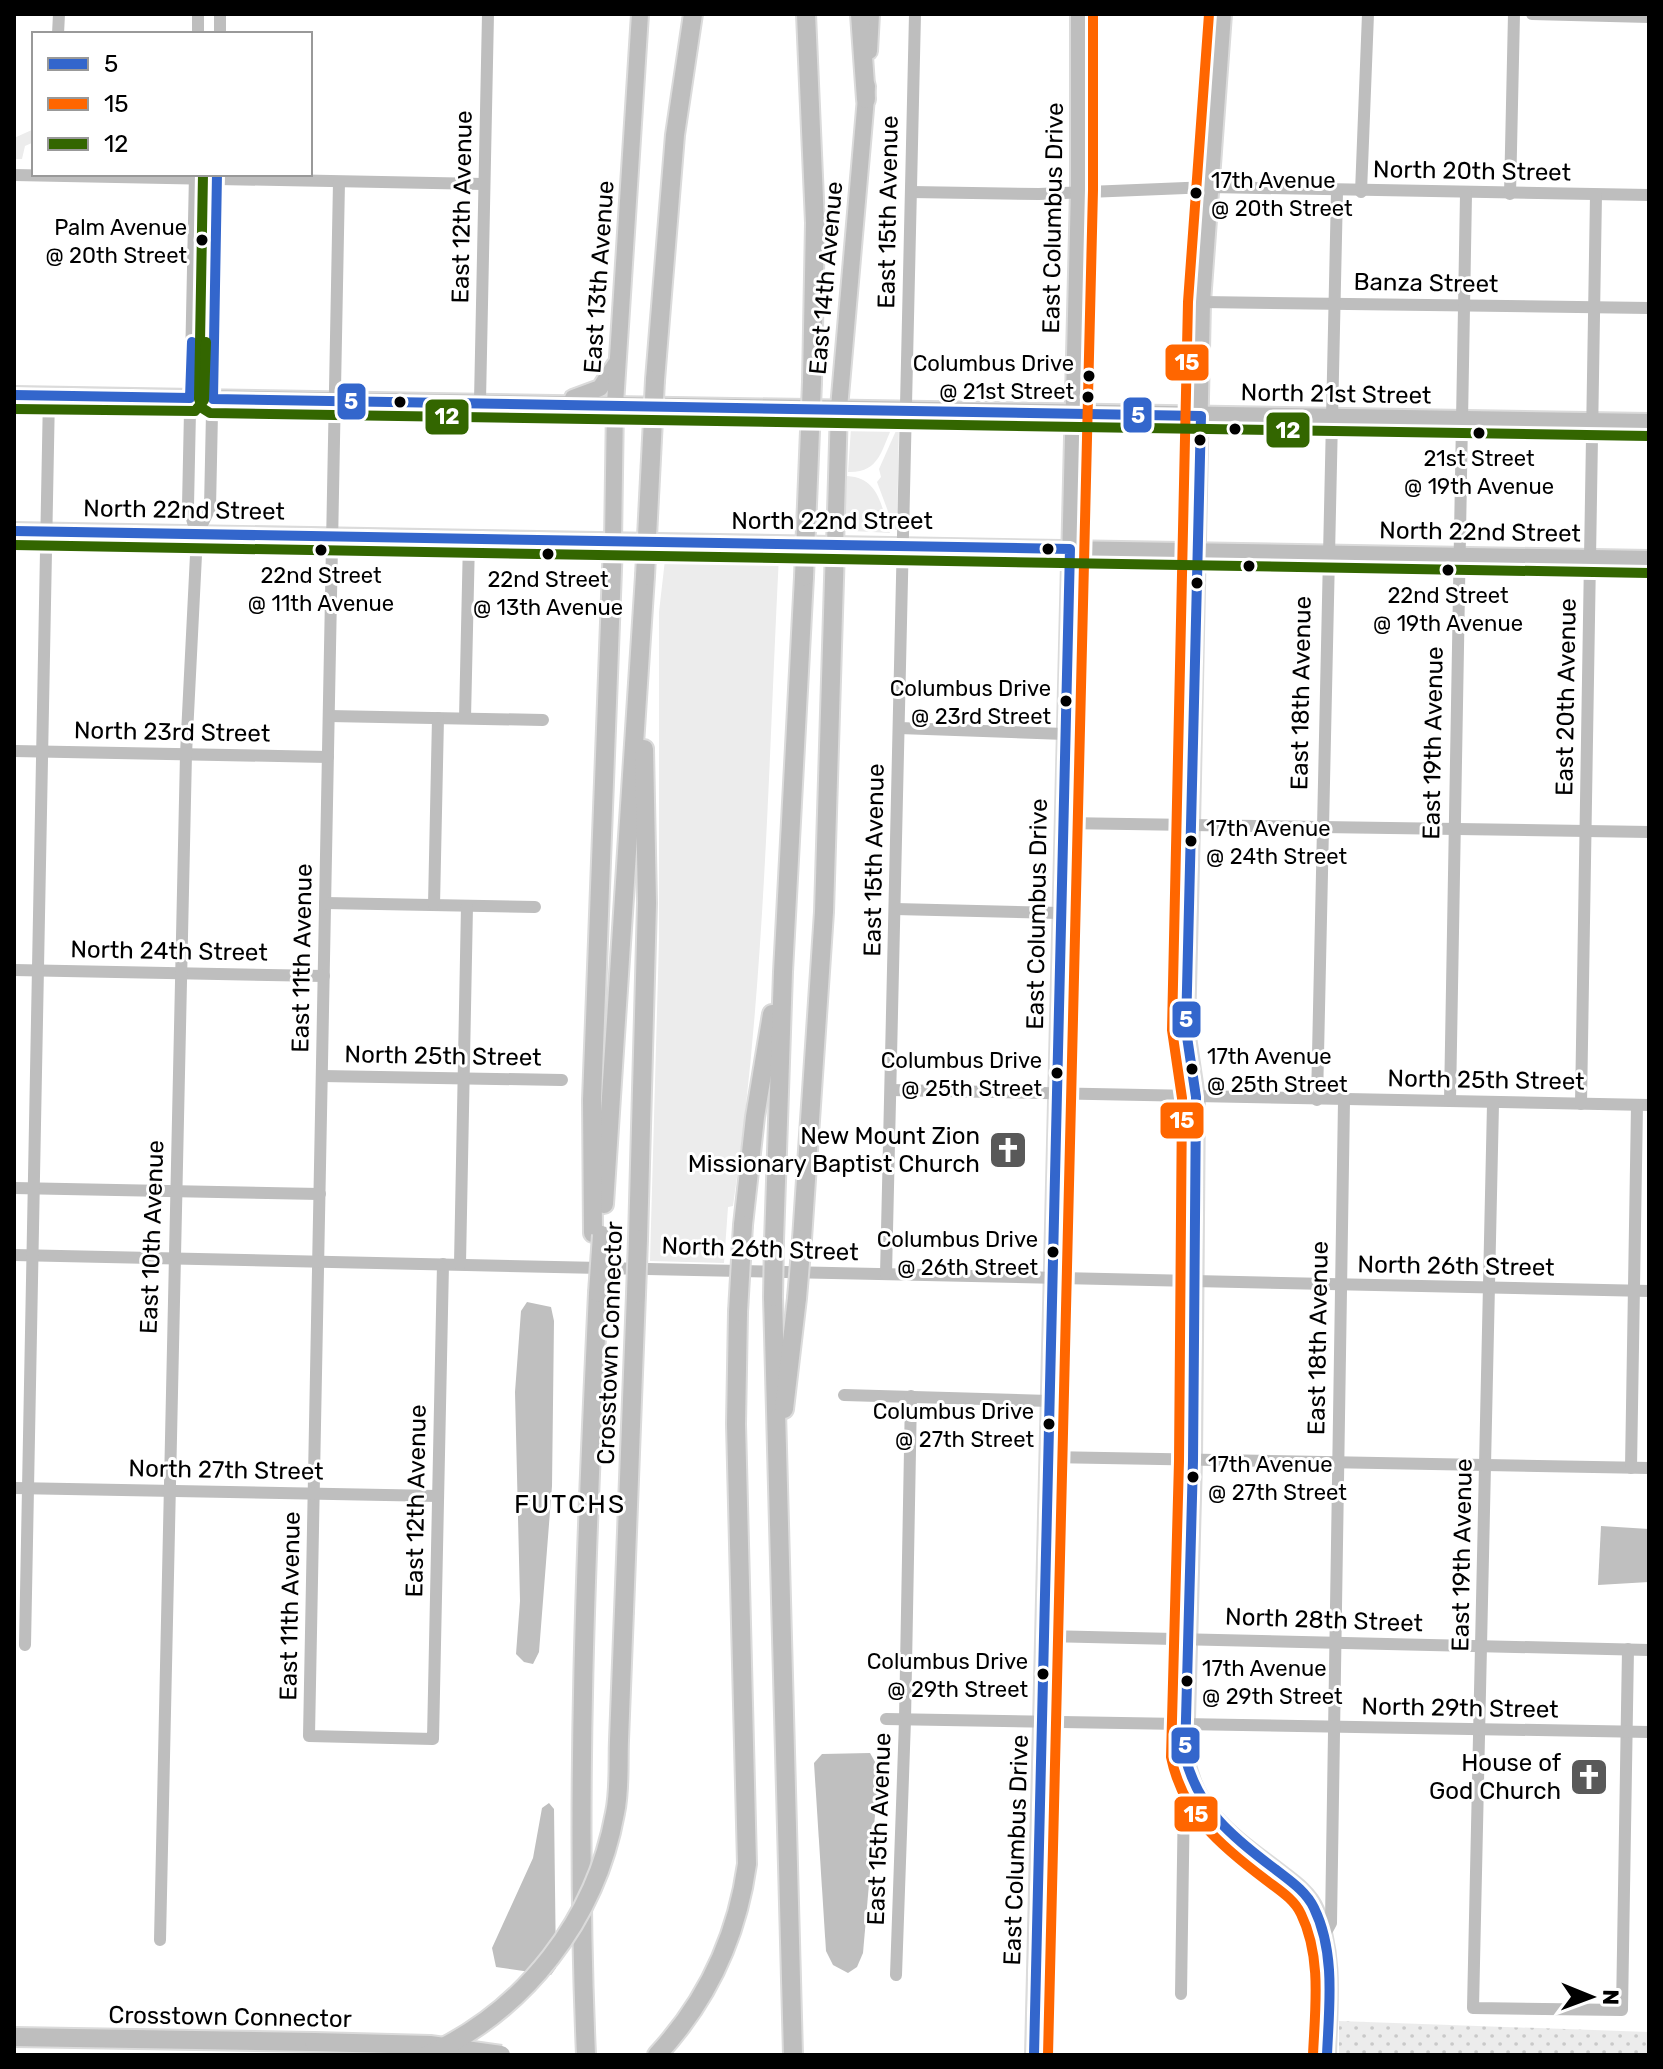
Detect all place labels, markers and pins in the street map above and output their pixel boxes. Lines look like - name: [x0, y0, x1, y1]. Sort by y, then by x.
- place label: 17th Avenue @ 20th Street: [1211, 167, 1353, 222]
- marker: 17th Avenue @ 20th Street: [1188, 185, 1204, 201]
- place label: Palm Avenue @ 20th Street: [45, 214, 187, 269]
- marker: Palm Avenue @ 20th Street: [194, 232, 210, 248]
- place label: Columbus Drive @ 21st Street: [913, 350, 1074, 405]
- marker: Columbus Drive @ 21st Street: [1081, 368, 1097, 384]
- unlabelled marker: [1080, 389, 1096, 405]
- unlabelled marker: [392, 394, 408, 410]
- unlabelled marker: [1227, 421, 1243, 437]
- marker: 21st Street @ 19th Avenue: [1471, 425, 1487, 441]
- unlabelled marker: [1192, 432, 1208, 448]
- place label: 21st Street @ 19th Avenue: [1404, 445, 1554, 500]
- unlabelled marker: [1040, 541, 1056, 557]
- marker: 22nd Street @ 11th Avenue: [313, 542, 329, 558]
- marker: 22nd Street @ 13th Avenue: [540, 546, 556, 562]
- unlabelled marker: [1241, 558, 1257, 574]
- place label: 22nd Street @ 11th Avenue: [248, 562, 394, 617]
- marker: 22nd Street @ 19th Avenue: [1440, 562, 1456, 578]
- place label: 22nd Street @ 13th Avenue: [473, 566, 623, 621]
- unlabelled marker: [1189, 575, 1205, 591]
- place label: 22nd Street @ 19th Avenue: [1373, 582, 1523, 637]
- place label: Columbus Drive @ 23rd Street: [890, 675, 1051, 730]
- marker: Columbus Drive @ 23rd Street: [1058, 693, 1074, 709]
- place label: 17th Avenue @ 24th Street: [1206, 815, 1347, 870]
- marker: 17th Avenue @ 24th Street: [1183, 833, 1199, 849]
- place label: 17th Avenue @ 25th Street: [1207, 1043, 1348, 1098]
- place label: Columbus Drive @ 25th Street: [881, 1047, 1042, 1102]
- marker: 17th Avenue @ 25th Street: [1184, 1061, 1200, 1077]
- marker: Columbus Drive @ 25th Street: [1049, 1065, 1065, 1081]
- place label: New Mount Zion Missionary Baptist Church: [688, 1122, 980, 1178]
- church icon: New Mount Zion Missionary Baptist Church: [987, 1129, 1029, 1171]
- place label: Columbus Drive @ 26th Street: [877, 1226, 1038, 1281]
- marker: Columbus Drive @ 26th Street: [1045, 1244, 1061, 1260]
- place label: Columbus Drive @ 27th Street: [873, 1398, 1034, 1453]
- marker: Columbus Drive @ 27th Street: [1041, 1416, 1057, 1432]
- place label: 17th Avenue @ 27th Street: [1208, 1451, 1347, 1506]
- marker: 17th Avenue @ 27th Street: [1185, 1469, 1201, 1485]
- place label: Columbus Drive @ 29th Street: [867, 1648, 1028, 1703]
- place label: 17th Avenue @ 29th Street: [1202, 1655, 1343, 1710]
- marker: Columbus Drive @ 29th Street: [1035, 1666, 1051, 1682]
- marker: 17th Avenue @ 29th Street: [1179, 1673, 1195, 1689]
- place label: House of God Church: [1429, 1749, 1562, 1805]
- church icon: House of God Church: [1568, 1756, 1610, 1798]

